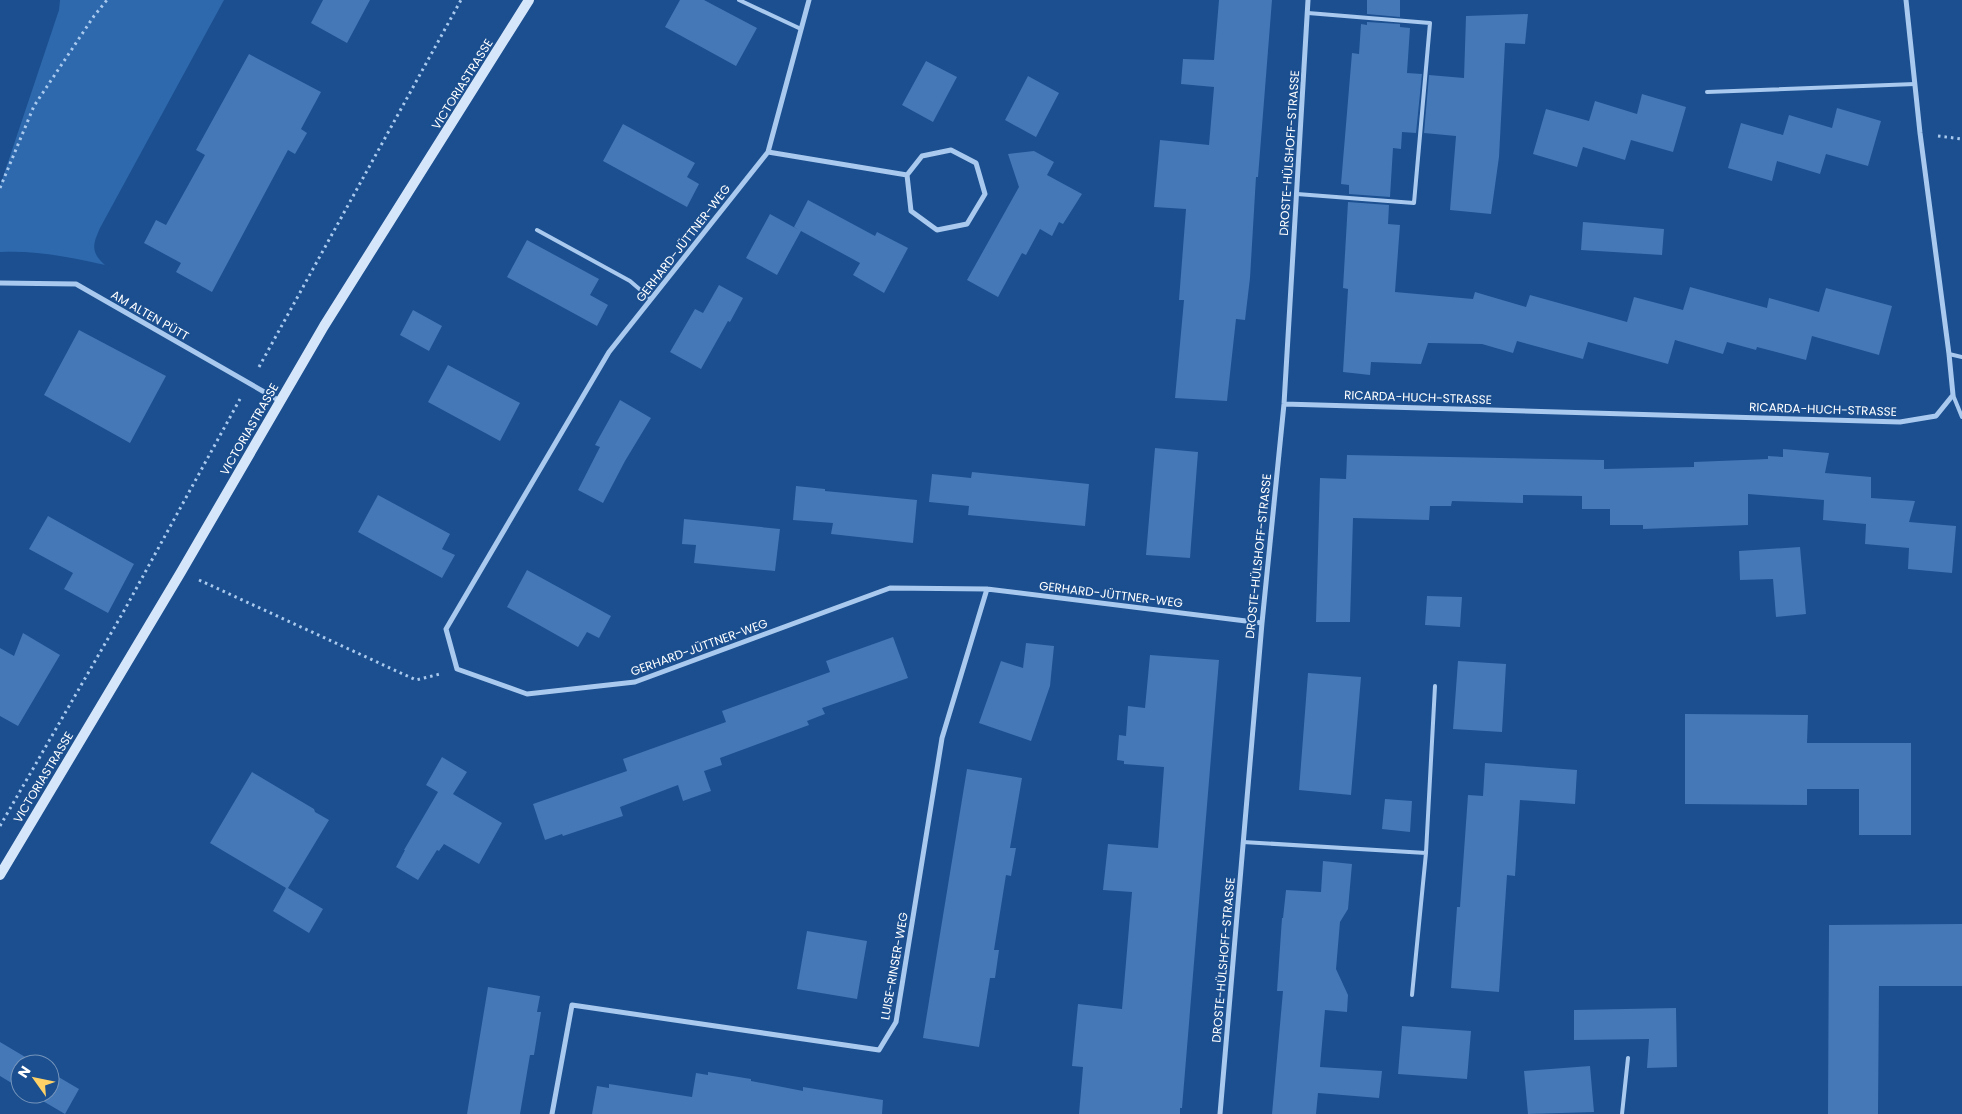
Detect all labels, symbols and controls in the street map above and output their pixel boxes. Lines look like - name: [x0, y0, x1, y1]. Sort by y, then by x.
- street label: VICTORIASTRASSE: [427, 35, 497, 133]
- street label: DROSTE-HÜLSHOFF-STRASSE: [1275, 70, 1303, 236]
- street label: GERHARD-JÜTTNER-WEG: [632, 181, 734, 305]
- street label: AM ALTEN PÜTT: [108, 286, 192, 344]
- street label: VICTORIASTRASSE: [216, 380, 282, 478]
- street label: RICARDA-HUCH-STRASSE: [1344, 386, 1492, 408]
- street label: RICARDA-HUCH-STRASSE: [1749, 398, 1897, 420]
- street label: DROSTE-HÜLSHOFF-STRASSE: [1241, 473, 1275, 639]
- street label: GERHARD-JÜTTNER-WEG: [1038, 577, 1184, 611]
- street label: GERHARD-JÜTTNER-WEG: [628, 614, 770, 680]
- street label: VICTORIASTRASSE: [9, 728, 77, 826]
- street label: DROSTE-HÜLSHOFF-STRASSE: [1207, 877, 1239, 1043]
- street label: LUISE-RINSER-WEG: [876, 911, 912, 1021]
- north arrow: [10, 1054, 60, 1104]
- text: N: [13, 1062, 35, 1082]

